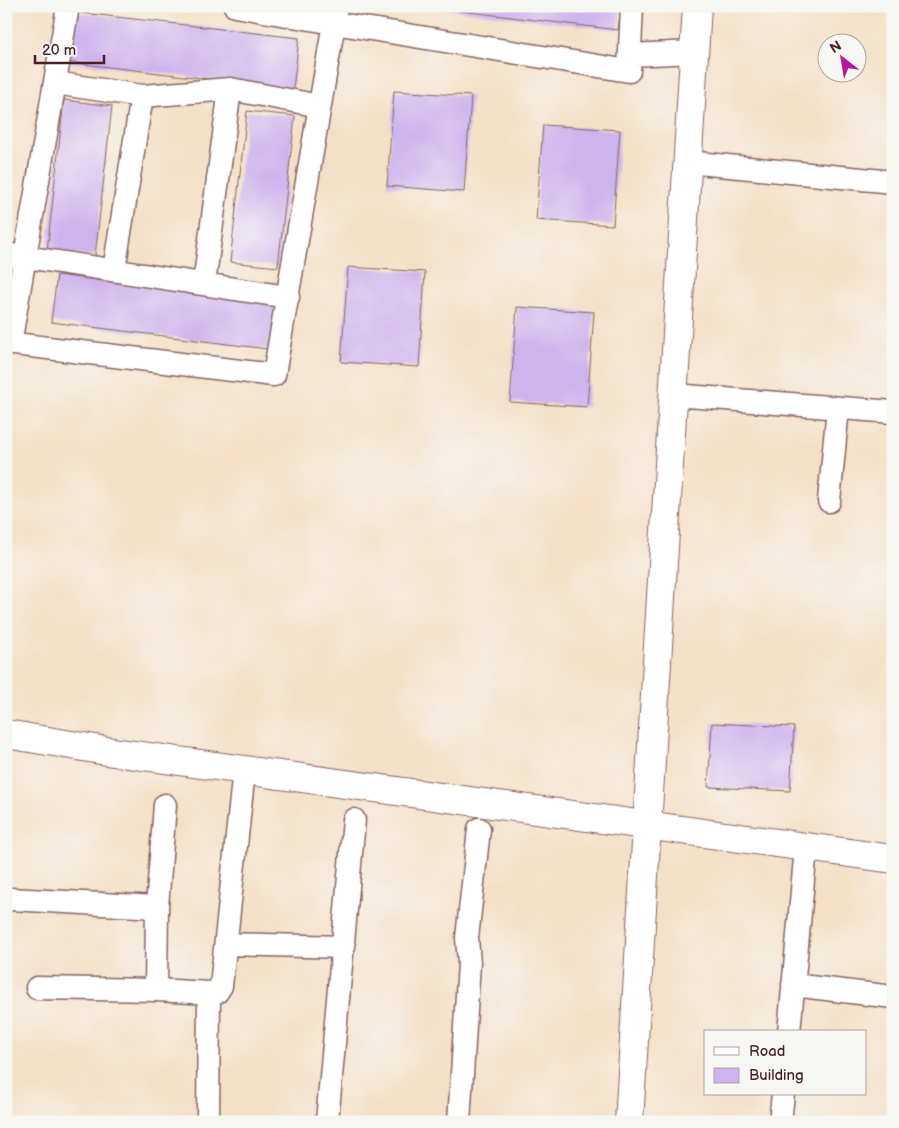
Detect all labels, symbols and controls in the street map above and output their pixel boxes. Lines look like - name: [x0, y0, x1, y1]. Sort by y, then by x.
- scale bar: [35, 32, 104, 64]
- north arrow: [816, 32, 866, 82]
- text: N: [827, 37, 844, 57]
- text: 20 m: [42, 41, 76, 60]
- legend: [704, 1030, 866, 1096]
- text: Road: [749, 1042, 785, 1061]
- text: Building: [749, 1066, 804, 1085]

